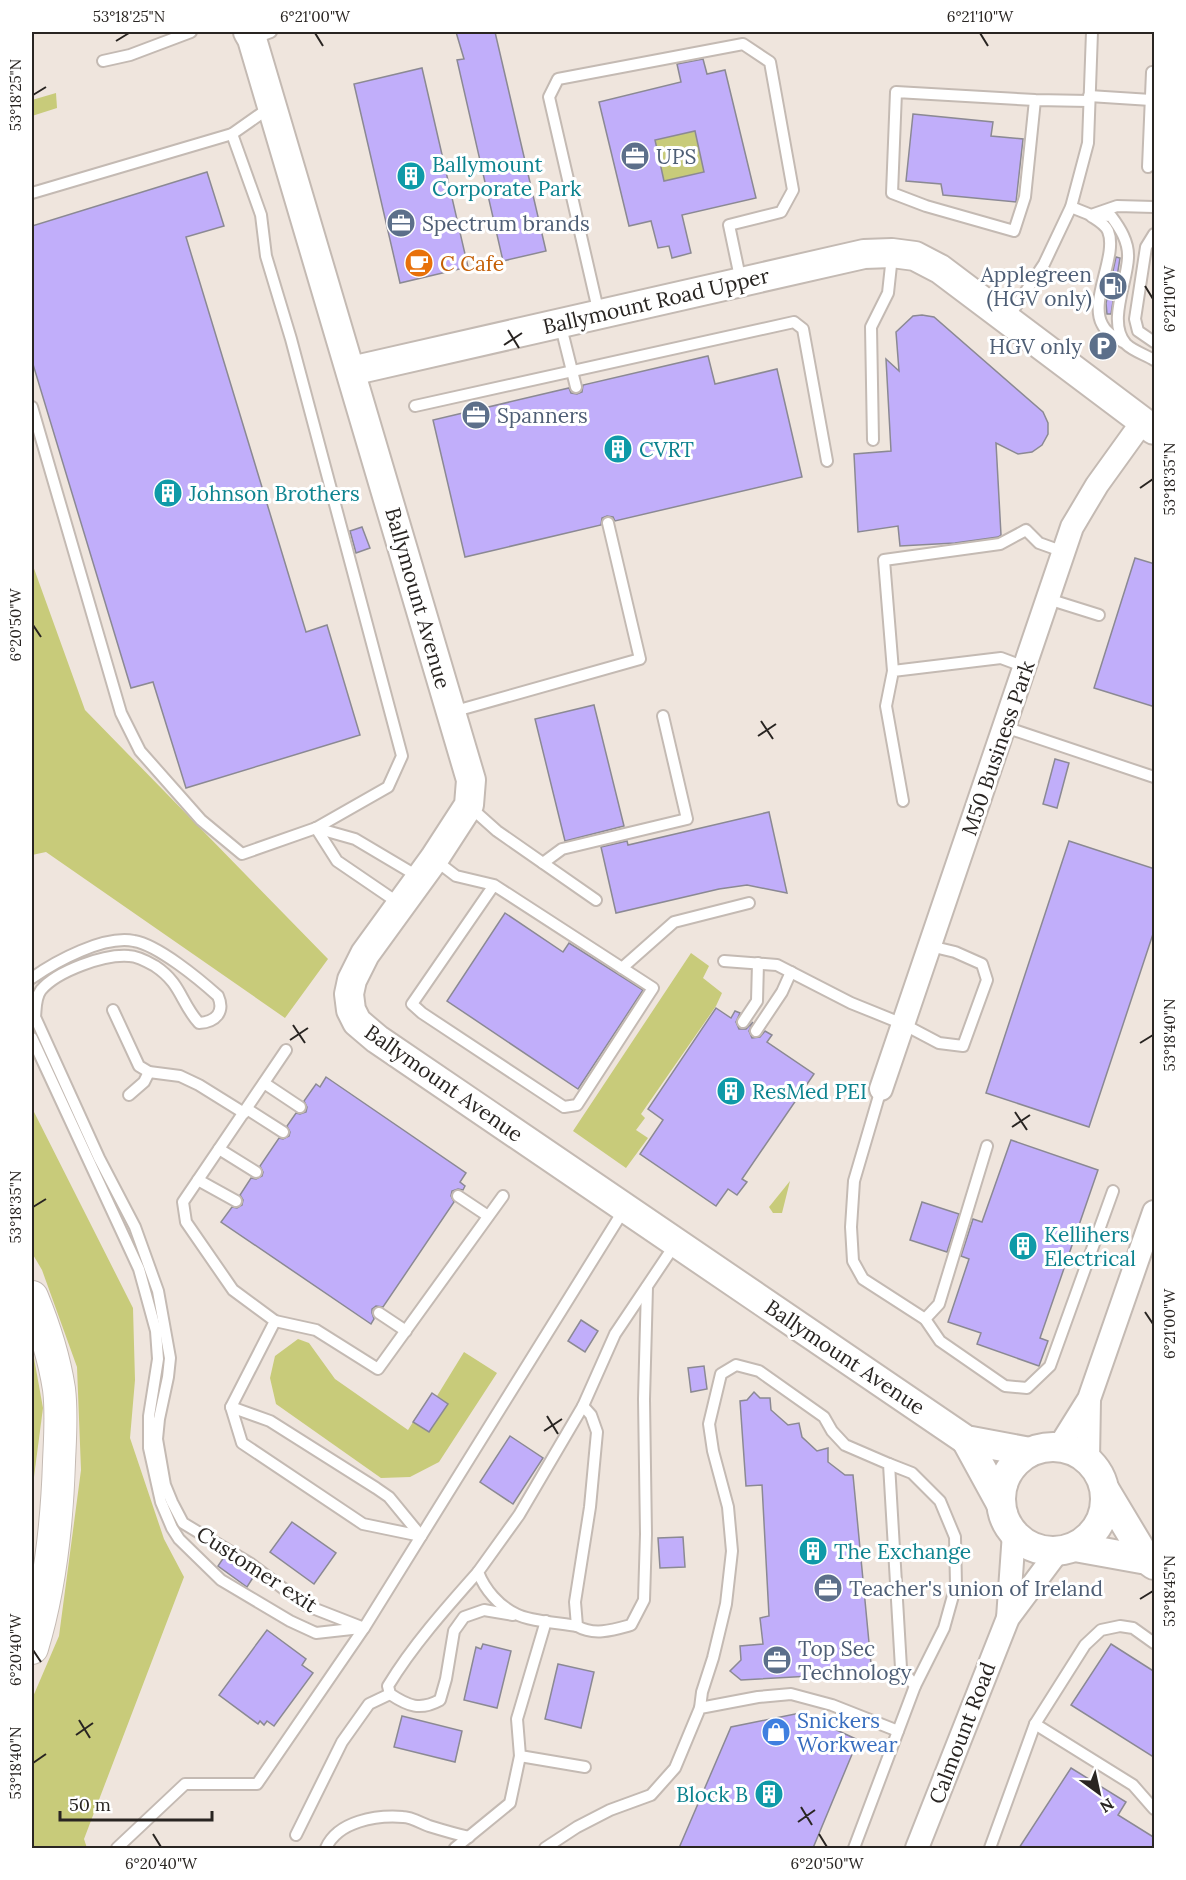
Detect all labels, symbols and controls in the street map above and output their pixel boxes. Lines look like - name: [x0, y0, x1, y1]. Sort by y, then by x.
- text: 53°18'25"N: [93, 7, 165, 26]
- text: 6°21'00"W: [280, 7, 351, 26]
- text: 6°21'10"W: [947, 7, 1014, 26]
- text: 53°18'25"N: [6, 59, 25, 131]
- office icon: UPS: [619, 140, 651, 172]
- place label: UPS: [656, 143, 696, 170]
- place label: Ballymount Corporate Park: [432, 151, 582, 202]
- building icon: Ballymount Corporate Park: [395, 160, 427, 192]
- office icon: Spectrum brands: [385, 207, 417, 239]
- place label: Spectrum brands: [422, 210, 590, 237]
- cafe icon: C Cafe: [403, 247, 435, 279]
- place label: C Cafe: [440, 250, 504, 277]
- place label: Applegreen (HGV only): [980, 261, 1092, 312]
- street label: Ballymount Road Upper: [540, 262, 772, 340]
- text: 6°21'10"W: [1160, 265, 1179, 332]
- fuel station icon: Applegreen (HGV only): [1097, 270, 1129, 302]
- parking icon: HGV only: [1087, 330, 1119, 362]
- place label: HGV only: [989, 333, 1082, 360]
- office icon: Spanners: [460, 399, 492, 431]
- place label: Spanners: [497, 402, 588, 429]
- building icon: CVRT: [602, 433, 634, 465]
- place label: CVRT: [639, 436, 694, 463]
- text: 53°18'35"N: [1160, 443, 1179, 515]
- building icon: Johnson Brothers: [152, 477, 184, 509]
- place label: Johnson Brothers: [188, 480, 360, 507]
- street label: Ballymount Avenue: [379, 504, 457, 692]
- text: 6°20'50"W: [6, 588, 25, 661]
- street label: M50 Business Park: [955, 656, 1041, 839]
- text: 53°18'40"N: [1160, 999, 1179, 1072]
- street label: Ballymount Avenue: [360, 1018, 528, 1148]
- building icon: ResMed PEI: [715, 1075, 747, 1107]
- place label: ResMed PEI: [752, 1078, 867, 1105]
- text: 53°18'35"N: [6, 1171, 25, 1243]
- place label: Kellihers Electrical: [1044, 1221, 1136, 1272]
- building icon: Kellihers Electrical: [1007, 1230, 1039, 1262]
- text: 6°21'00"W: [1160, 1288, 1179, 1359]
- street label: Ballymount Avenue: [760, 1293, 930, 1421]
- street label: Customer exit: [191, 1520, 323, 1619]
- building icon: The Exchange: [797, 1535, 829, 1567]
- place label: The Exchange: [834, 1538, 971, 1565]
- text: 53°18'45"N: [1160, 1555, 1179, 1627]
- office icon: Teacher's union of Ireland: [812, 1572, 844, 1604]
- place label: Teacher's union of Ireland: [849, 1575, 1103, 1602]
- text: 6°20'40"W: [6, 1613, 25, 1686]
- place label: Top Sec Technology: [798, 1635, 912, 1686]
- office icon: Top Sec Technology: [761, 1644, 793, 1676]
- street label: Calmount Road: [923, 1658, 1001, 1808]
- place label: Snickers Workwear: [797, 1707, 898, 1758]
- shop icon: Snickers Workwear: [760, 1716, 792, 1748]
- text: 53°18'40"N: [6, 1727, 25, 1800]
- north arrow: [1069, 1763, 1129, 1823]
- building icon: Block B: [753, 1778, 785, 1810]
- place label: Block B: [676, 1781, 748, 1808]
- scale bar: [60, 1784, 212, 1822]
- text: 50 m: [69, 1793, 111, 1816]
- text: N: [1097, 1794, 1118, 1817]
- text: 6°20'40"W: [125, 1854, 198, 1873]
- text: 6°20'50"W: [791, 1854, 864, 1873]

